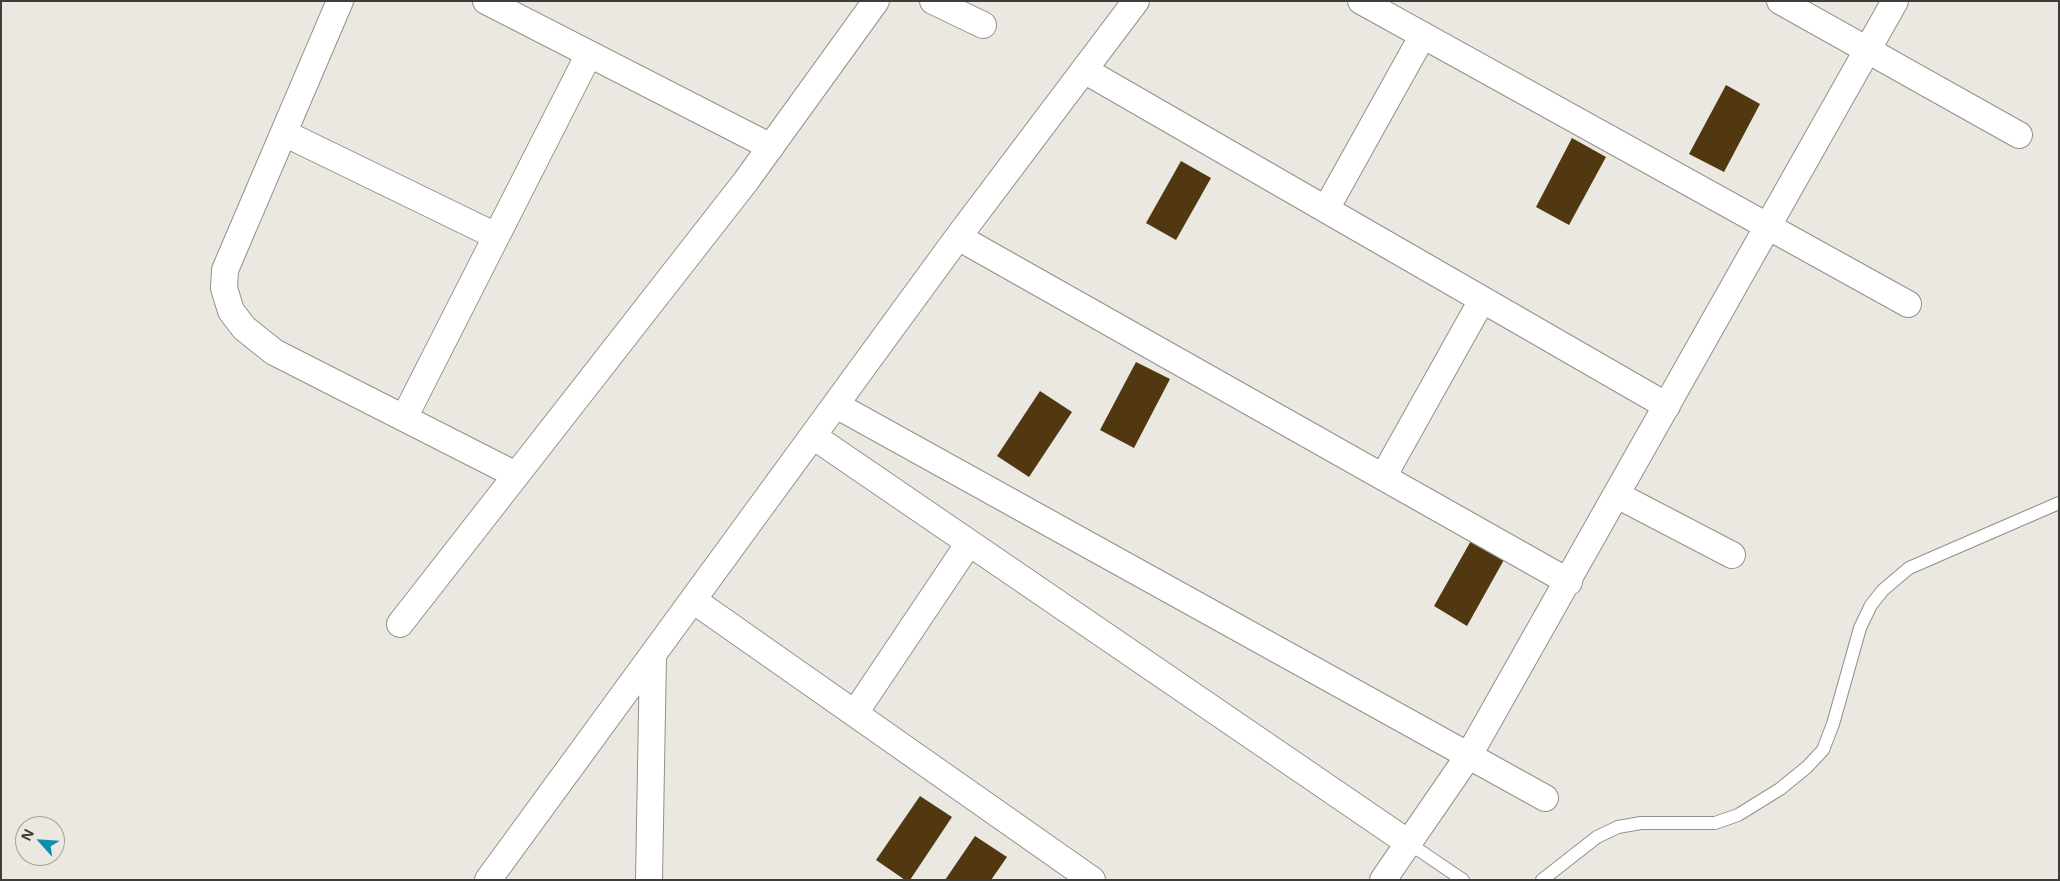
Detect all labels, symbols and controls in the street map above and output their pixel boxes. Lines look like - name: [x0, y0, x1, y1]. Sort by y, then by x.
- north arrow: [15, 816, 65, 866]
- text: N: [16, 825, 38, 844]

